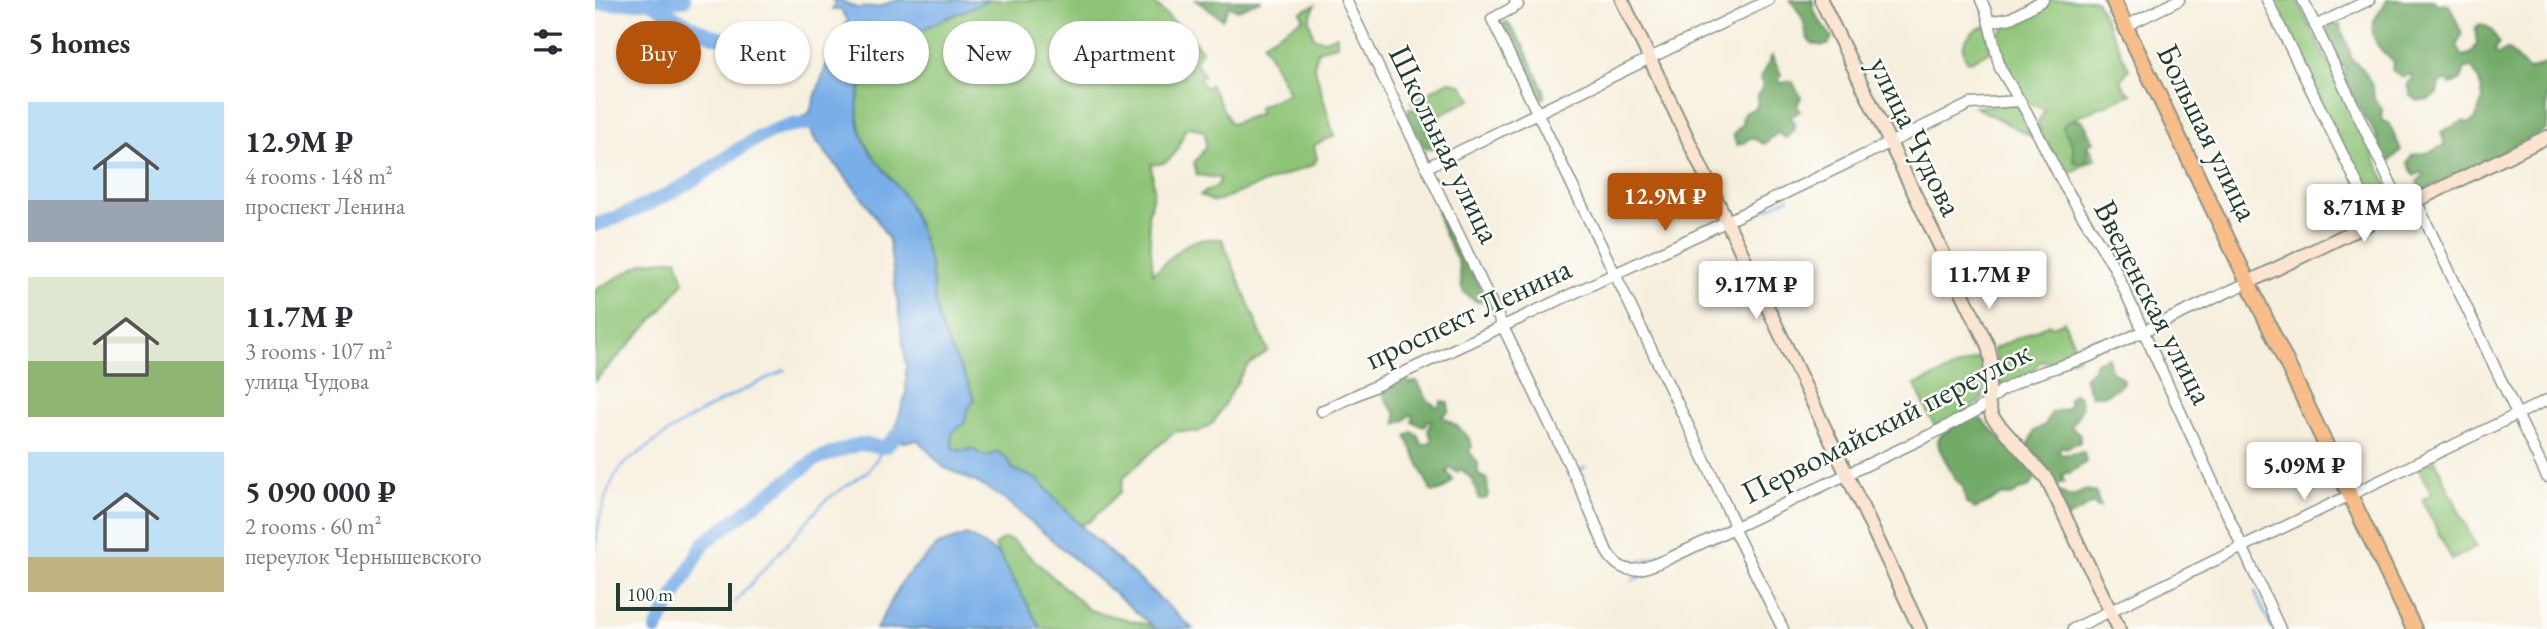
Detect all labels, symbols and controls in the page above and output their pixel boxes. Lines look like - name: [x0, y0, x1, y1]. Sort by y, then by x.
- chip: Buy: [616, 21, 701, 84]
- chip: Rent: [715, 21, 810, 84]
- chip: Filters: [824, 21, 929, 84]
- chip: New: [943, 21, 1035, 84]
- chip: Apartment: [1049, 21, 1199, 84]
- text: 5 homes: [28, 23, 130, 62]
- icon: filters: [529, 23, 567, 61]
- street label: Большая улица: [2147, 37, 2269, 228]
- street label: Школьная улица: [1379, 38, 1511, 250]
- street label: улица Чудова: [1859, 49, 1973, 223]
- text: 12.9M ₽: [245, 122, 353, 161]
- icon: home: [84, 130, 168, 214]
- text: 4 rooms · 148 m²: [245, 161, 393, 191]
- pin: 12.9M ₽: [1600, 174, 1730, 233]
- text: 12.9M ₽: [1624, 181, 1706, 211]
- pin: 8.71M ₽: [2299, 184, 2429, 244]
- text: проспект Ленина: [245, 191, 405, 221]
- text: 8.71M ₽: [2323, 192, 2405, 222]
- street label: Введенская улица: [2084, 193, 2224, 412]
- street label: проспект Ленина: [1358, 247, 1578, 379]
- pin: 11.7M ₽: [1924, 252, 2054, 311]
- text: 11.7M ₽: [1948, 259, 2030, 289]
- pin: 9.17M ₽: [1691, 262, 1821, 321]
- text: 9.17M ₽: [1715, 269, 1797, 299]
- text: 11.7M ₽: [245, 297, 353, 336]
- icon: home: [84, 305, 168, 389]
- street label: Первомайский переулок: [1734, 331, 2038, 513]
- text: 3 rooms · 107 m²: [245, 336, 393, 366]
- text: улица Чудова: [245, 366, 369, 396]
- pin: 5.09M ₽: [2239, 442, 2369, 502]
- text: 5.09M ₽: [2263, 450, 2345, 480]
- text: 5 090 000 ₽: [245, 472, 396, 511]
- icon: home: [84, 480, 168, 564]
- text: 2 rooms · 60 m²: [245, 511, 382, 541]
- text: переулок Чернышевского: [245, 541, 482, 571]
- scale bar: [616, 580, 731, 612]
- text: 100 m: [627, 582, 673, 607]

